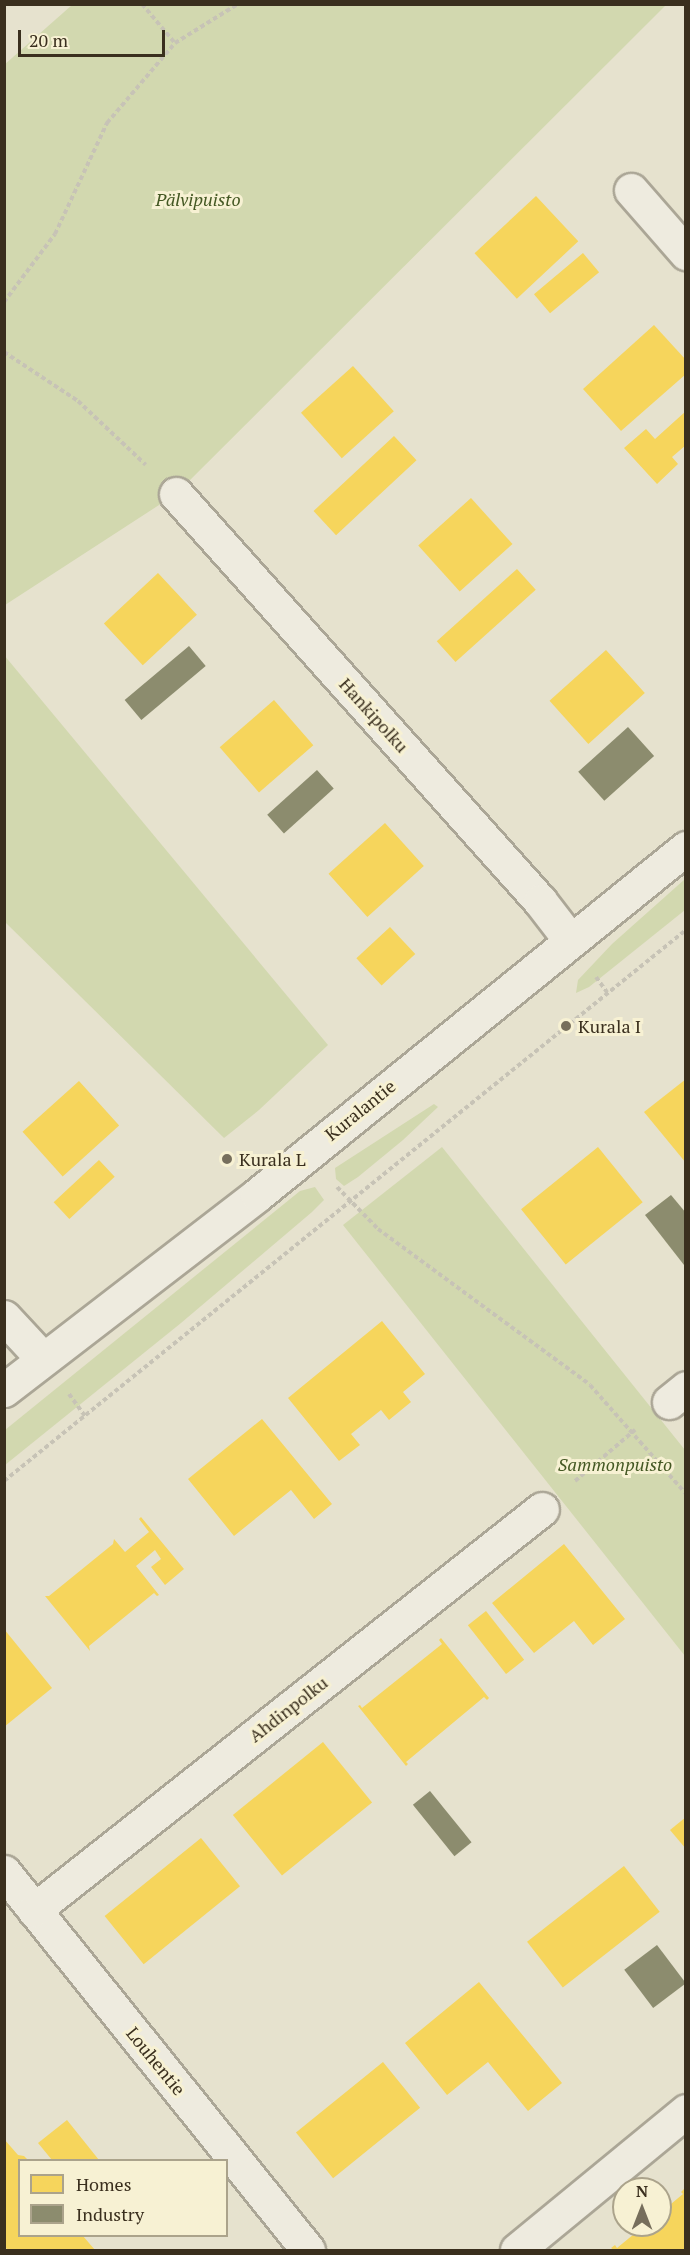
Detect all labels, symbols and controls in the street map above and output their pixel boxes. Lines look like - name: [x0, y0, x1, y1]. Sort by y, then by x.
- scale bar: [21, 18, 168, 56]
- text: 20 m: [29, 28, 68, 52]
- park label: Pälvipuisto: [155, 188, 241, 210]
- street label: Hankipolku: [335, 673, 413, 757]
- place label: Kurala I: [578, 1015, 641, 1037]
- marker: Kurala I: [559, 1019, 573, 1033]
- street label: Kuralantie: [320, 1075, 400, 1145]
- place label: Kurala L: [239, 1148, 306, 1170]
- marker: Kurala L: [220, 1152, 234, 1166]
- park label: Sammonpuisto: [558, 1453, 672, 1475]
- street label: Ahdinpolku: [244, 1672, 332, 1746]
- street label: Louhentie: [122, 2022, 190, 2100]
- legend: [18, 2159, 228, 2237]
- text: Homes: [76, 2172, 131, 2196]
- north arrow: [612, 2177, 672, 2237]
- text: N: [636, 2180, 648, 2202]
- text: Industry: [76, 2202, 144, 2226]

